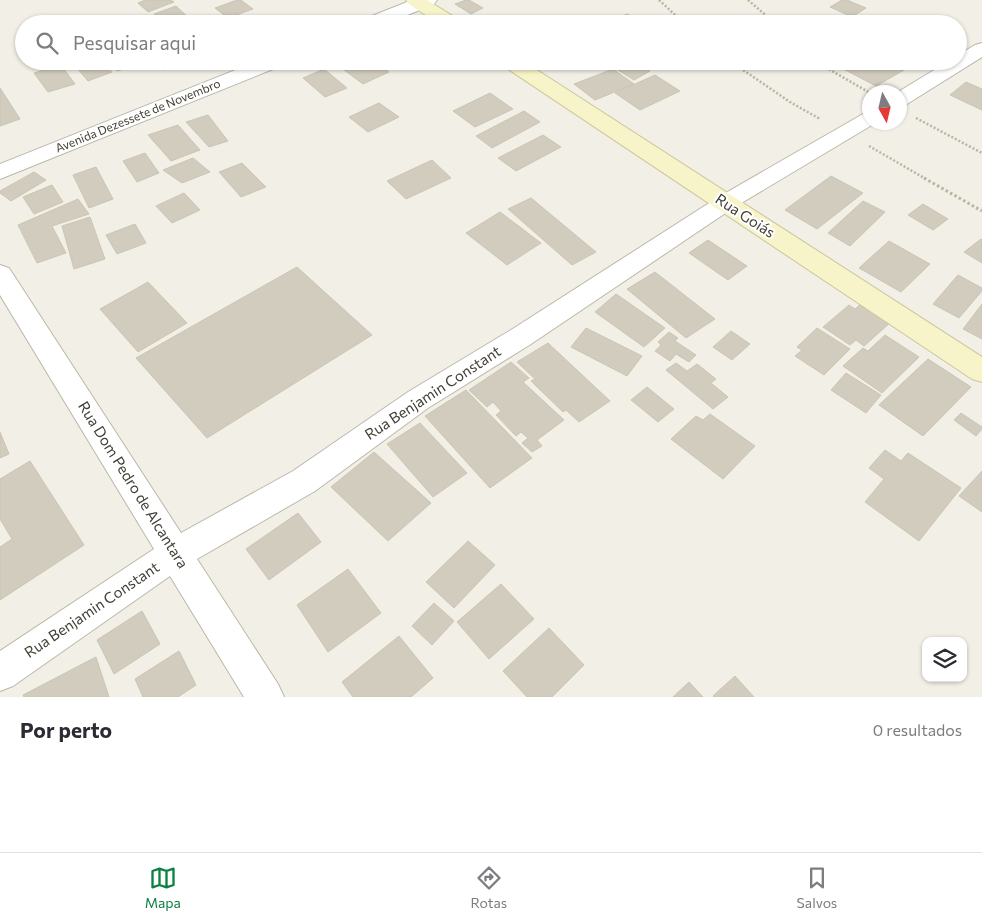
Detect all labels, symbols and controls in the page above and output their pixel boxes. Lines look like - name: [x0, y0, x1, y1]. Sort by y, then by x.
- search box: [15, 15, 967, 70]
- icon: search: [33, 29, 61, 57]
- text: Pesquisar aqui: [73, 31, 196, 54]
- street label: Avenida Dezessete de Novembro: [53, 75, 222, 155]
- north arrow: [862, 85, 907, 130]
- street label: Rua Goiás: [712, 189, 779, 241]
- street label: Rua Benjamin Constant: [361, 341, 504, 443]
- street label: Rua Dom Pedro de Alcantara: [75, 398, 193, 571]
- street label: Rua Benjamin Constant: [21, 557, 162, 661]
- map controls: [922, 637, 967, 682]
- button: layers: [922, 637, 967, 682]
- text: Por perto: [20, 717, 112, 742]
- text: 0 resultados: [873, 720, 962, 739]
- tab: Mapa: [145, 864, 181, 911]
- tab: Rotas: [470, 864, 507, 911]
- tab: Salvos: [797, 864, 837, 911]

